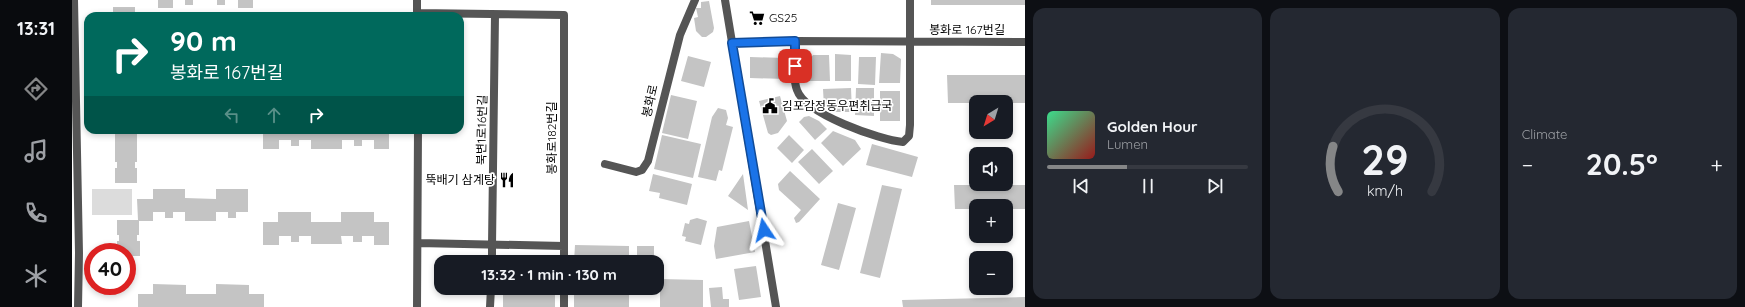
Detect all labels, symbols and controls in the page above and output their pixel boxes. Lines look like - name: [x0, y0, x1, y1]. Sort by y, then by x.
- supermarket icon: GS25: [748, 9, 766, 27]
- place label: GS25: [769, 10, 797, 25]
- text: 13:31: [17, 17, 55, 40]
- street label: 봉화로 167번길: [929, 22, 1005, 37]
- text: 90 m: [170, 23, 237, 58]
- icon: right: [104, 28, 156, 80]
- pin: [778, 49, 812, 83]
- icon: arrive: [784, 55, 806, 77]
- text: 봉화로 167번길: [170, 61, 283, 84]
- icon: directions: [22, 75, 50, 103]
- street label: 봉화로: [638, 83, 661, 119]
- street label: 북변1로16번길: [473, 95, 490, 165]
- north arrow: [969, 95, 1013, 139]
- map controls: [969, 95, 1013, 295]
- public building icon: 김포감정동우편취급국: [761, 97, 779, 115]
- place label: 김포감정동우편취급국: [782, 98, 892, 113]
- street label: 봉화로182번길: [544, 102, 559, 174]
- icon: left: [221, 104, 243, 126]
- icon: ahead: [263, 104, 285, 126]
- icon: right: [305, 104, 327, 126]
- text: Golden Hour: [1107, 117, 1198, 136]
- text: Climate: [1522, 126, 1567, 142]
- text: 29: [1361, 132, 1409, 184]
- text: Lumen: [1107, 136, 1148, 152]
- icon: music: [22, 137, 50, 165]
- text: 20.5°: [1586, 145, 1658, 183]
- button: sound: [969, 147, 1013, 191]
- text: −: [1522, 151, 1533, 179]
- text: +: [1711, 151, 1723, 179]
- restaurant icon: 뚝배기 삼계탕: [498, 171, 516, 189]
- place label: 뚝배기 삼계탕: [425, 172, 495, 187]
- icon: previous: [1070, 175, 1092, 197]
- icon: pause: [1137, 175, 1159, 197]
- icon: next: [1204, 175, 1226, 197]
- text: km/h: [1367, 181, 1403, 199]
- icon: phone: [22, 199, 50, 227]
- button: +: [969, 199, 1013, 243]
- position arrow: [743, 209, 785, 251]
- speed limit sign: 40: [84, 243, 136, 295]
- button: −: [969, 251, 1013, 295]
- icon: climate: [22, 262, 50, 290]
- text: 13:32 · 1 min · 130 m: [481, 265, 617, 284]

